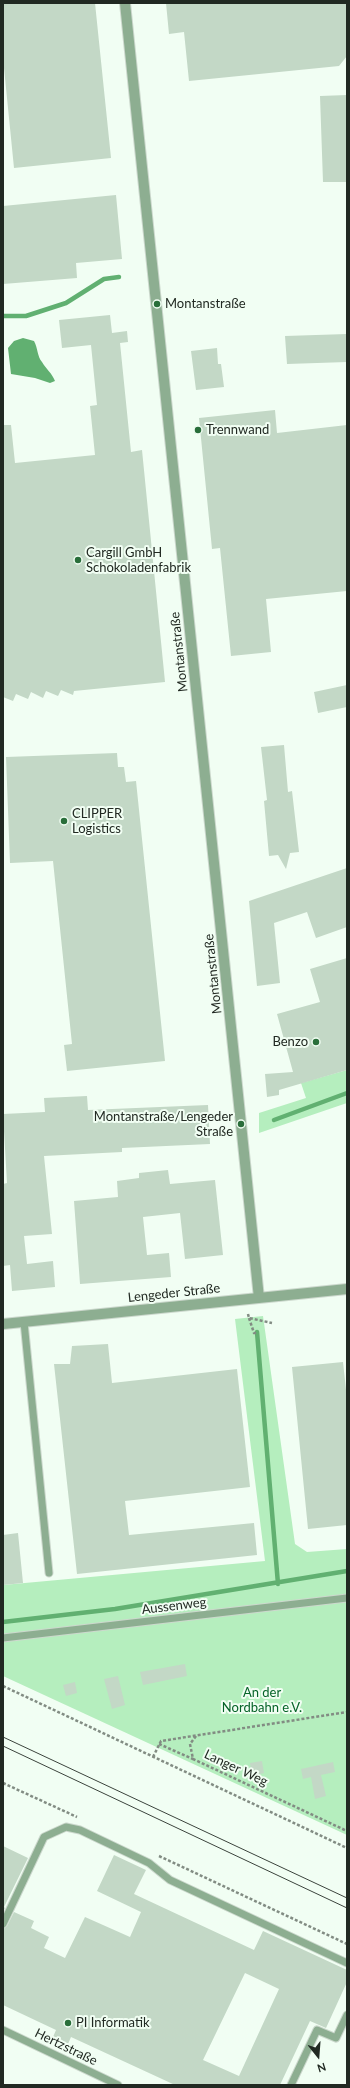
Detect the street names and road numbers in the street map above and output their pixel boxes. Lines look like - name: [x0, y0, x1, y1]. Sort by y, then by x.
- street label: Montanstraße: [167, 611, 191, 693]
- street label: Montanstraße: [201, 933, 225, 1015]
- street label: Lengeder Straße: [127, 1280, 221, 1306]
- street label: Aussenweg: [141, 1594, 207, 1618]
- street label: Langer Weg: [202, 1746, 270, 1790]
- street label: Hertzstraße: [32, 2025, 100, 2069]

